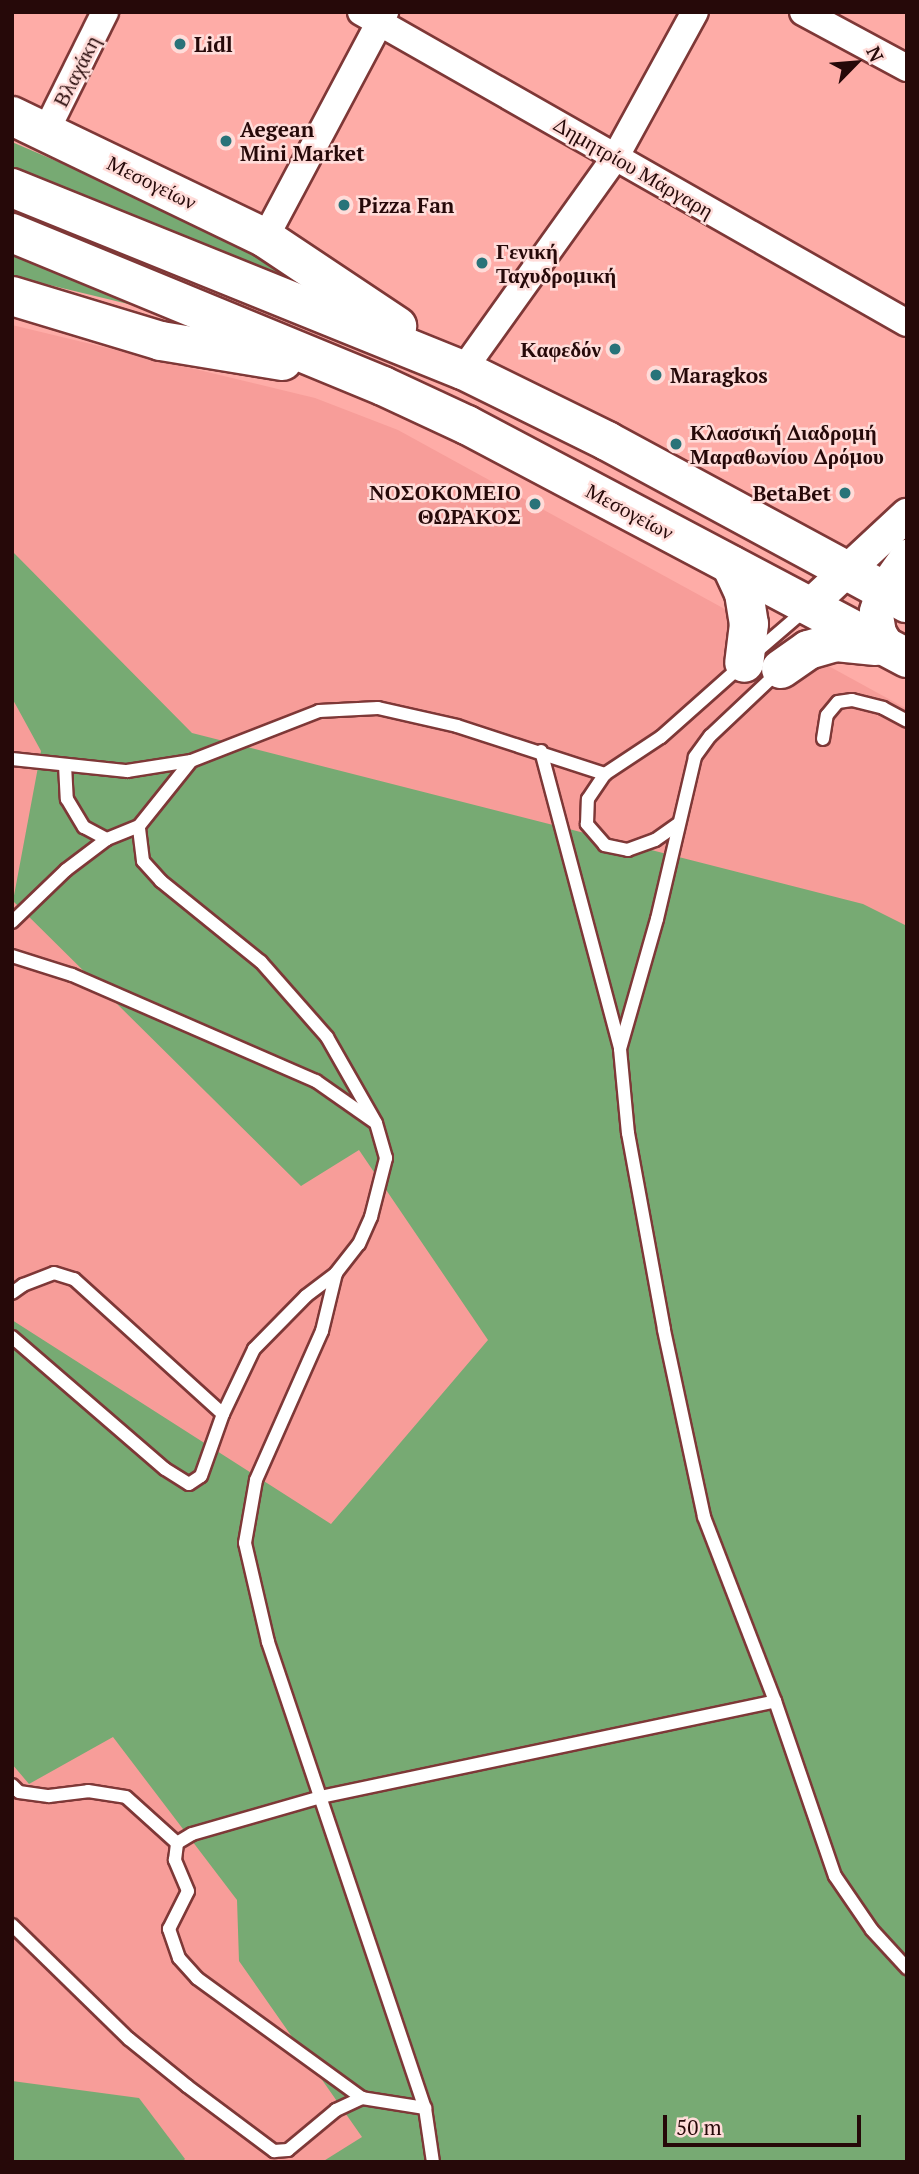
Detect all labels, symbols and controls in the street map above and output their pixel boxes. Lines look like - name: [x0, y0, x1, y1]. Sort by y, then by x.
- north arrow: [821, 28, 891, 98]
- street label: Βλαχάκη: [47, 31, 105, 111]
- place label: Lidl: [194, 31, 233, 57]
- marker: Lidl: [172, 36, 188, 52]
- text: N: [861, 42, 890, 66]
- street label: Δημητρίου Μάργαρη: [550, 111, 718, 223]
- place label: Aegean Mini Market: [240, 116, 365, 166]
- marker: Aegean Mini Market: [218, 133, 234, 149]
- street label: Μεσογείων: [103, 150, 201, 214]
- place label: Pizza Fan: [358, 192, 454, 218]
- marker: Pizza Fan: [336, 197, 352, 213]
- place label: Γενική Ταχυδρομική: [496, 238, 616, 288]
- marker: Γενική Ταχυδρομική: [474, 255, 490, 271]
- place label: Καφεδόν: [520, 336, 601, 362]
- marker: Καφεδόν: [607, 341, 623, 357]
- place label: Maragkos: [670, 362, 768, 388]
- marker: Maragkos: [648, 367, 664, 383]
- place label: Κλασσική Διαδρομή Μαραθωνίου Δρόμου: [690, 419, 884, 469]
- marker: Κλασσική Διαδρομή Μαραθωνίου Δρόμου: [668, 436, 684, 452]
- street label: Μεσογείων: [582, 477, 678, 545]
- place label: ΝΟΣΟΚΟΜΕΙΟ ΘΩΡΑΚΟΣ: [369, 479, 521, 529]
- place label: BetaBet: [753, 480, 831, 506]
- marker: BetaBet: [837, 485, 853, 501]
- marker: ΝΟΣΟΚΟΜΕΙΟ ΘΩΡΑΚΟΣ: [527, 496, 543, 512]
- scale bar: [667, 2100, 865, 2144]
- text: 50 m: [676, 2113, 722, 2141]

